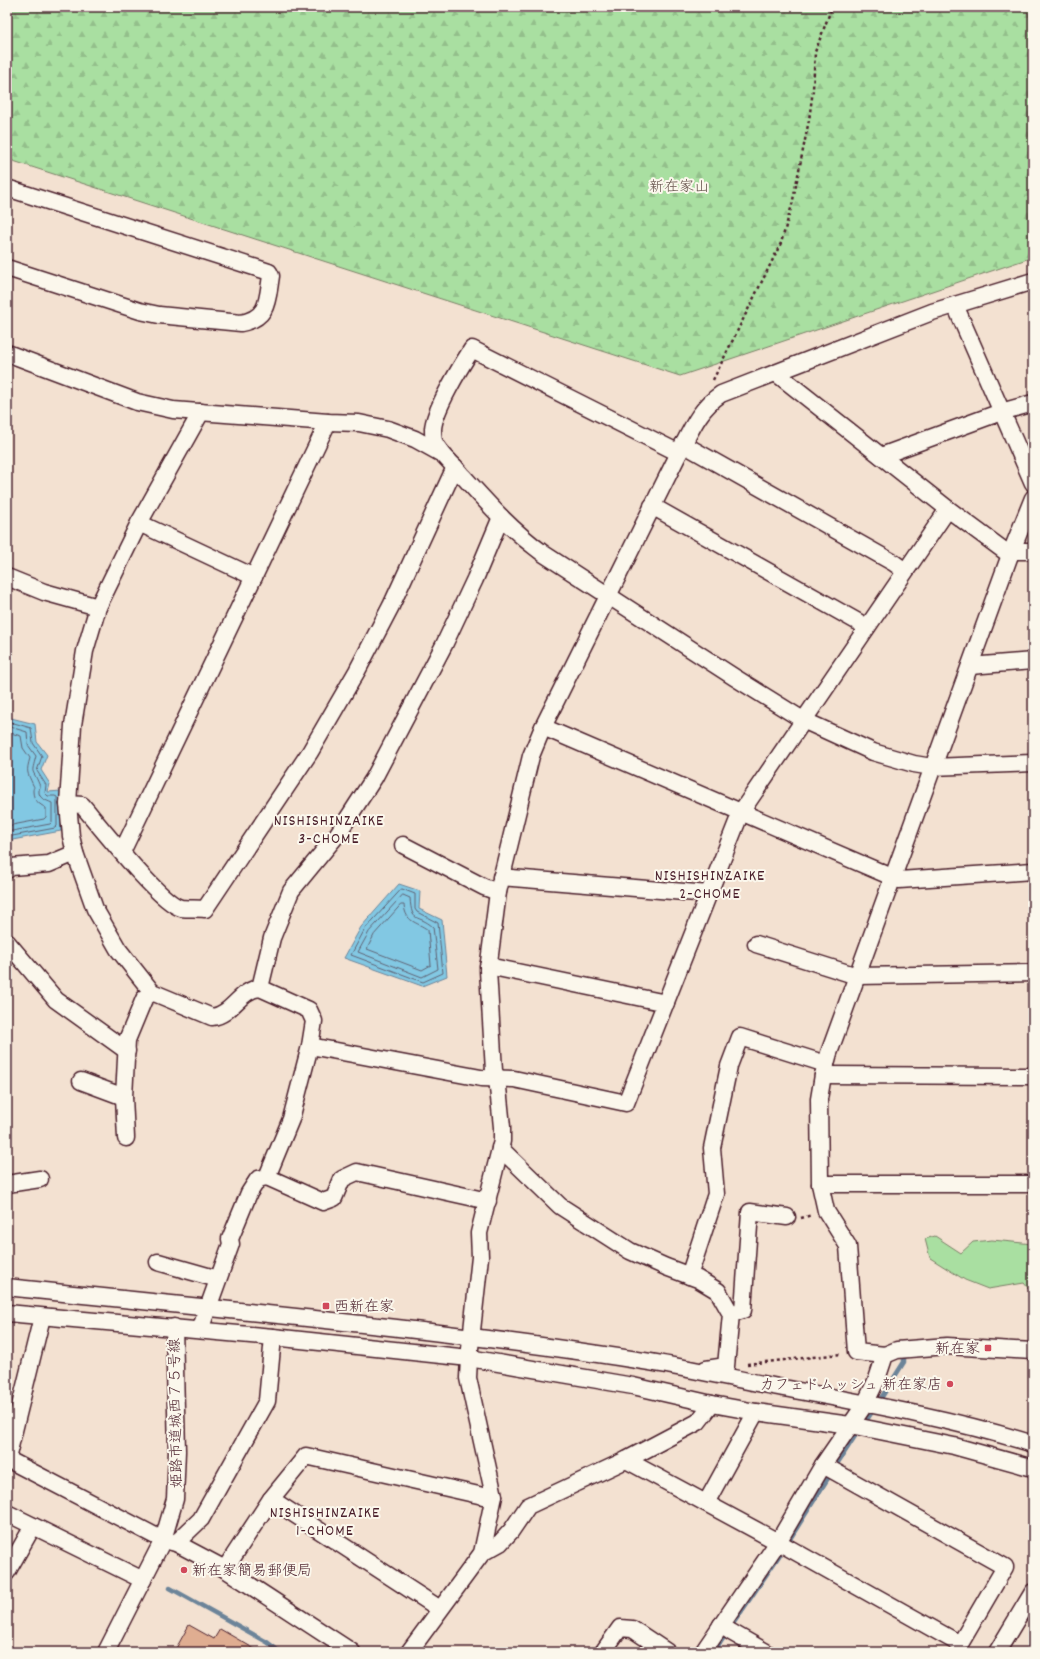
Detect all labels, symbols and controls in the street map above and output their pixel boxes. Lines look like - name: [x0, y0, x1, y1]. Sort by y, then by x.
- park label: 新在家山: [649, 177, 709, 199]
- district label: NISHISHINZAIKE 3-CHOME: [274, 810, 384, 851]
- district label: NISHISHINZAIKE 2-CHOME: [655, 865, 765, 906]
- place label: 西新在家: [334, 1297, 394, 1319]
- marker: 西新在家: [321, 1301, 331, 1311]
- street label: 姫路市道城西７５号線: [165, 1338, 189, 1488]
- place label: 新在家: [935, 1339, 980, 1361]
- marker: 新在家: [983, 1343, 993, 1353]
- place label: カフェドムッシュ 新在家店: [759, 1375, 942, 1397]
- marker: カフェドムッシュ 新在家店: [945, 1379, 955, 1389]
- district label: NISHISHINZAIKE 1-CHOME: [270, 1502, 380, 1543]
- place label: 新在家簡易郵便局: [192, 1561, 312, 1583]
- marker: 新在家簡易郵便局: [179, 1565, 189, 1575]

